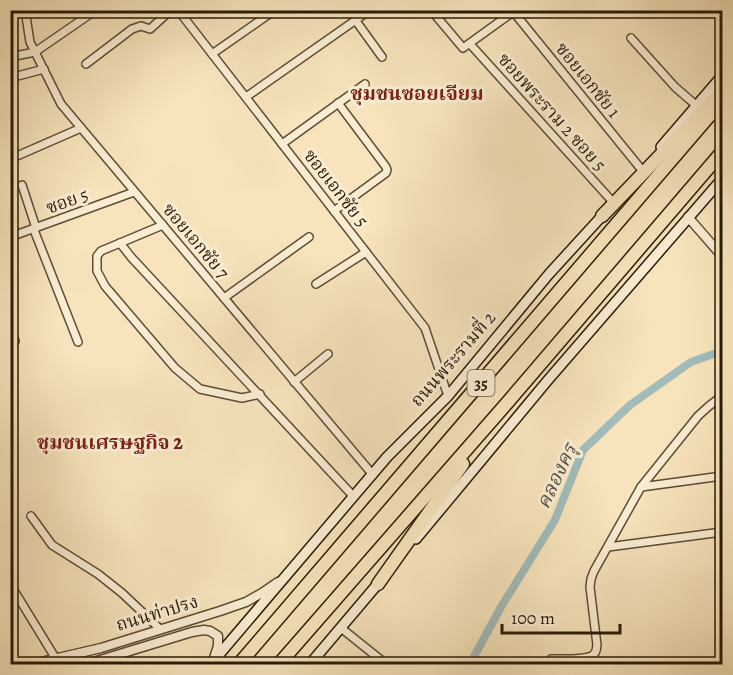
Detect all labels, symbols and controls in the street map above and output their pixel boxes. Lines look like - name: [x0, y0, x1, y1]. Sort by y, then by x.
- street label: ซอยเอกชัย 1: [550, 37, 626, 123]
- street label: ซอยพระราม 2 ซอย 5: [492, 48, 612, 176]
- district label: ชุมชนซอยเจียม: [350, 80, 484, 107]
- street label: ซอยเอกชัย 5: [298, 144, 374, 232]
- street label: ซอย 5: [42, 182, 92, 220]
- street label: ซอยเอกชัย 7: [157, 198, 235, 284]
- street label: ถนนพระรามที่ 2: [403, 305, 501, 412]
- road number: 35: [468, 370, 494, 396]
- district label: ชุมชนเศรษฐกิจ 2: [37, 429, 183, 456]
- water label: คลองครุ: [530, 437, 584, 513]
- street label: ถนนท่าปรง: [113, 589, 201, 637]
- scale bar: [502, 597, 620, 635]
- text: 100 m: [511, 606, 555, 630]

